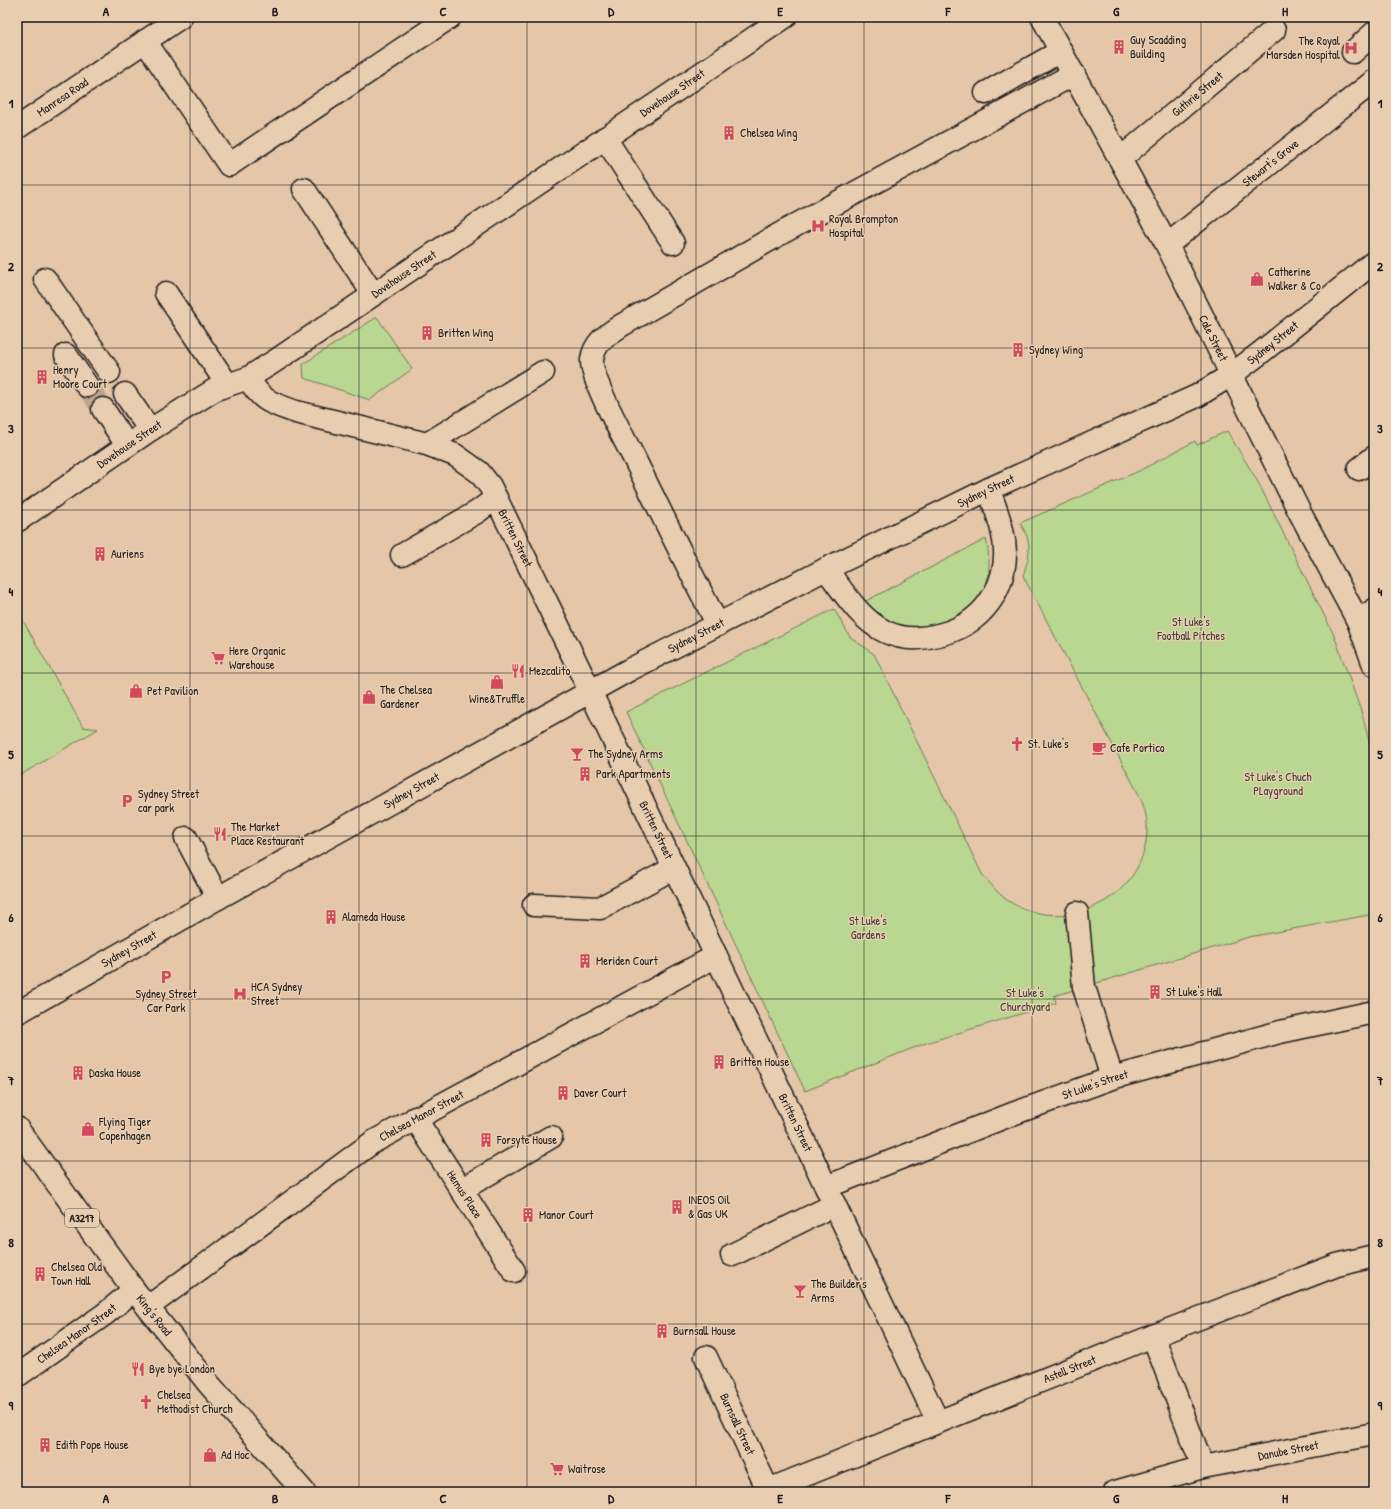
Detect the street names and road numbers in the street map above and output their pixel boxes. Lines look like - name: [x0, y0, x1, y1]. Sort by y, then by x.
- street label: Dovehouse Street: [636, 64, 709, 121]
- street label: Guthrie Street: [1168, 67, 1227, 120]
- street label: Manresa Road: [33, 73, 92, 120]
- street label: Stewart's Grove: [1238, 135, 1302, 190]
- street label: Dovehouse Street: [368, 245, 440, 302]
- street label: Cale Street: [1195, 312, 1233, 365]
- street label: Sydney Street: [1243, 316, 1302, 368]
- street label: Dovehouse Street: [93, 415, 165, 472]
- street label: Sydney Street: [954, 469, 1018, 511]
- street label: Britten Street: [495, 506, 538, 571]
- street label: Sydney Street: [665, 613, 728, 657]
- street label: Sydney Street: [380, 767, 443, 812]
- street label: Britten Street: [635, 798, 678, 863]
- street label: Sydney Street: [98, 925, 160, 971]
- street label: St Luke's Street: [1060, 1065, 1131, 1103]
- street label: Chelsea Manor Street: [376, 1085, 467, 1145]
- street label: Britten Street: [775, 1090, 817, 1155]
- street label: Hemus Place: [443, 1167, 487, 1222]
- road number: A3217: [65, 1209, 99, 1227]
- street label: King's Road: [133, 1290, 176, 1340]
- street label: Chelsea Manor Street: [33, 1299, 120, 1368]
- street label: Astell Street: [1041, 1350, 1099, 1387]
- street label: Burnsall Street: [716, 1390, 760, 1458]
- street label: Danube Street: [1256, 1436, 1321, 1464]

